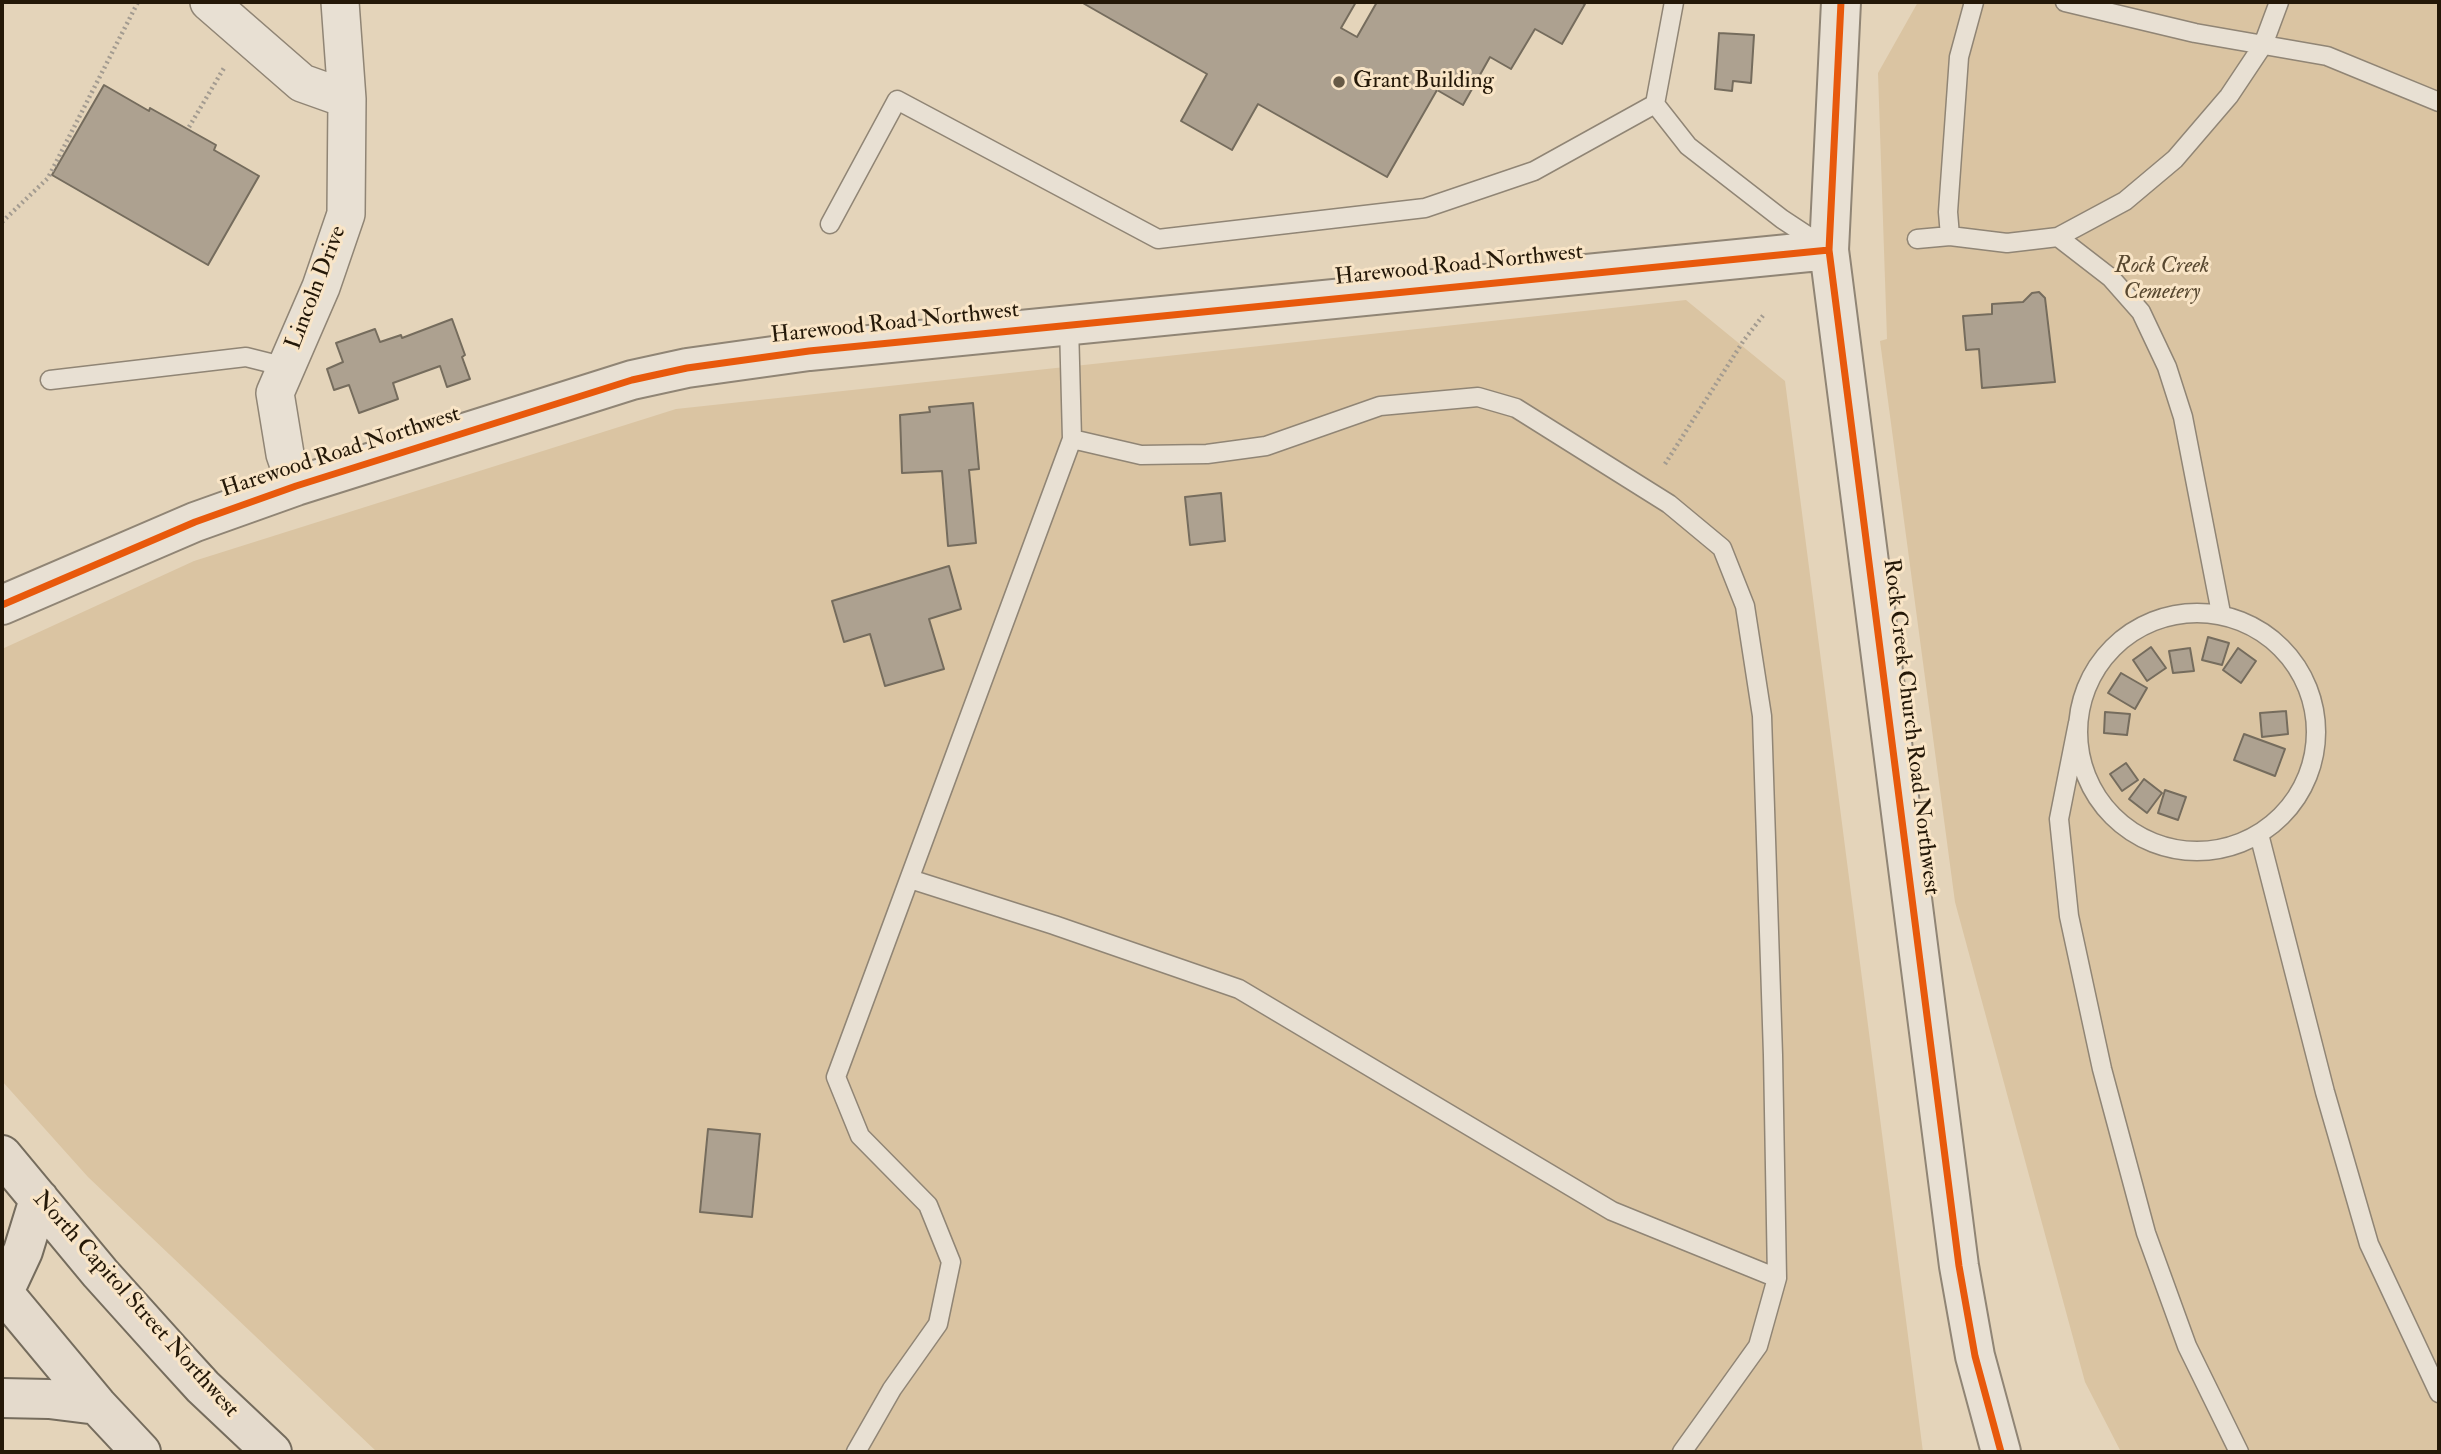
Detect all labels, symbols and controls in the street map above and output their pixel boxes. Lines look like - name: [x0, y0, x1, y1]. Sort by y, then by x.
- place label: Grant Building: [1353, 68, 1494, 96]
- marker: Grant Building: [1331, 74, 1347, 90]
- street label: Lincoln Drive: [281, 222, 353, 354]
- street label: Harewood Road Northwest: [1333, 239, 1585, 293]
- park label: Rock Creek Cemetery: [2115, 253, 2209, 307]
- street label: Harewood Road Northwest: [769, 297, 1021, 351]
- street label: Harewood Road Northwest: [218, 401, 464, 505]
- street label: Rock Creek Church Road Northwest: [1876, 557, 1944, 897]
- street label: North Capitol Street Northwest: [26, 1186, 244, 1424]

